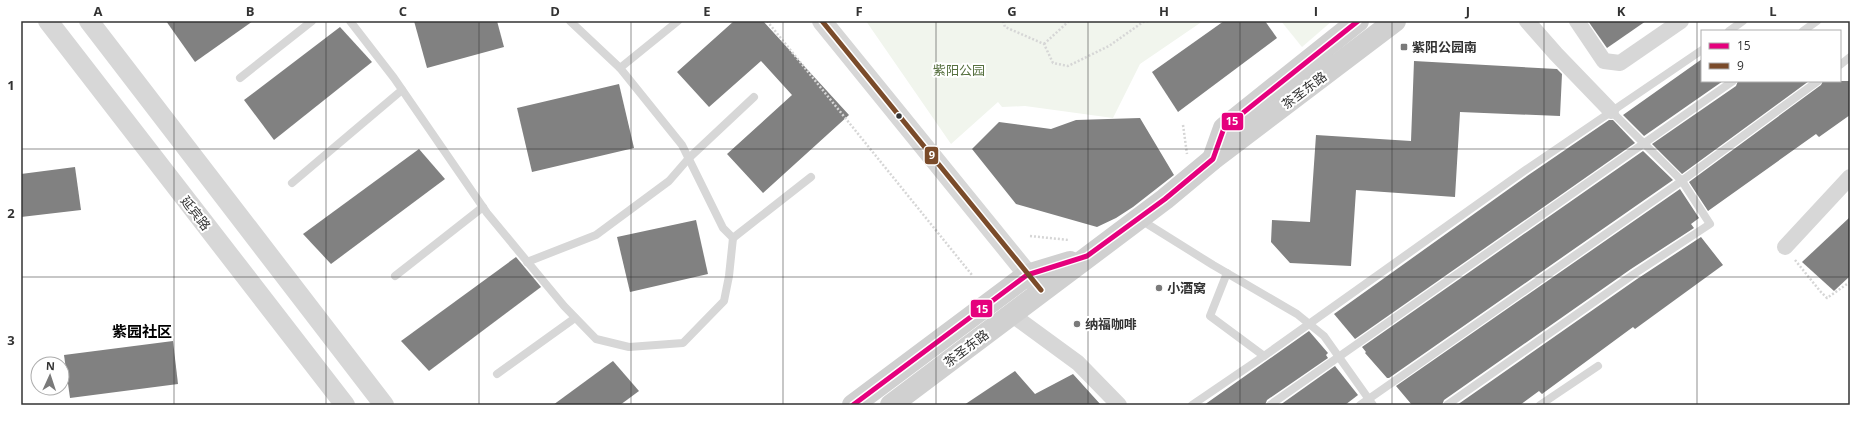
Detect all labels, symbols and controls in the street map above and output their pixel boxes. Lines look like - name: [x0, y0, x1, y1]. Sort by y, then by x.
- text: A: [94, 2, 103, 20]
- text: B: [246, 2, 255, 20]
- text: C: [399, 2, 407, 20]
- text: D: [550, 2, 560, 20]
- text: E: [703, 2, 711, 20]
- text: F: [855, 2, 863, 20]
- text: G: [1007, 2, 1017, 20]
- text: H: [1159, 2, 1169, 20]
- text: I: [1314, 2, 1318, 20]
- text: J: [1465, 2, 1470, 20]
- text: K: [1617, 2, 1626, 20]
- text: L: [1769, 2, 1777, 20]
- legend: [1701, 30, 1841, 82]
- text: 15: [1737, 37, 1751, 54]
- place label: 紫阳公园南: [1412, 38, 1477, 56]
- marker: 紫阳公园南: [1399, 42, 1409, 52]
- text: 9: [1737, 57, 1744, 74]
- park label: 紫阳公园: [933, 61, 985, 79]
- street label: 茶圣东路: [1278, 67, 1330, 113]
- text: 1: [7, 76, 15, 94]
- unlabelled marker: [894, 111, 904, 121]
- line badge: 15: [1221, 112, 1244, 131]
- text: 15: [1226, 113, 1238, 128]
- line badge: 9: [924, 146, 939, 165]
- text: 9: [929, 147, 935, 162]
- street label: 延宾路: [177, 192, 215, 234]
- text: 2: [7, 204, 15, 222]
- place label: 小酒窝: [1167, 279, 1206, 297]
- marker: 小酒窝: [1154, 283, 1164, 293]
- line badge: 15: [970, 299, 993, 318]
- text: 15: [976, 301, 988, 316]
- place label: 纳福咖啡: [1085, 315, 1137, 333]
- marker: 纳福咖啡: [1072, 319, 1082, 329]
- district label: 紫园社区: [112, 321, 172, 341]
- street label: 茶圣东路: [940, 325, 992, 371]
- text: 3: [7, 331, 15, 349]
- north arrow: [30, 356, 70, 396]
- text: N: [46, 358, 55, 373]

